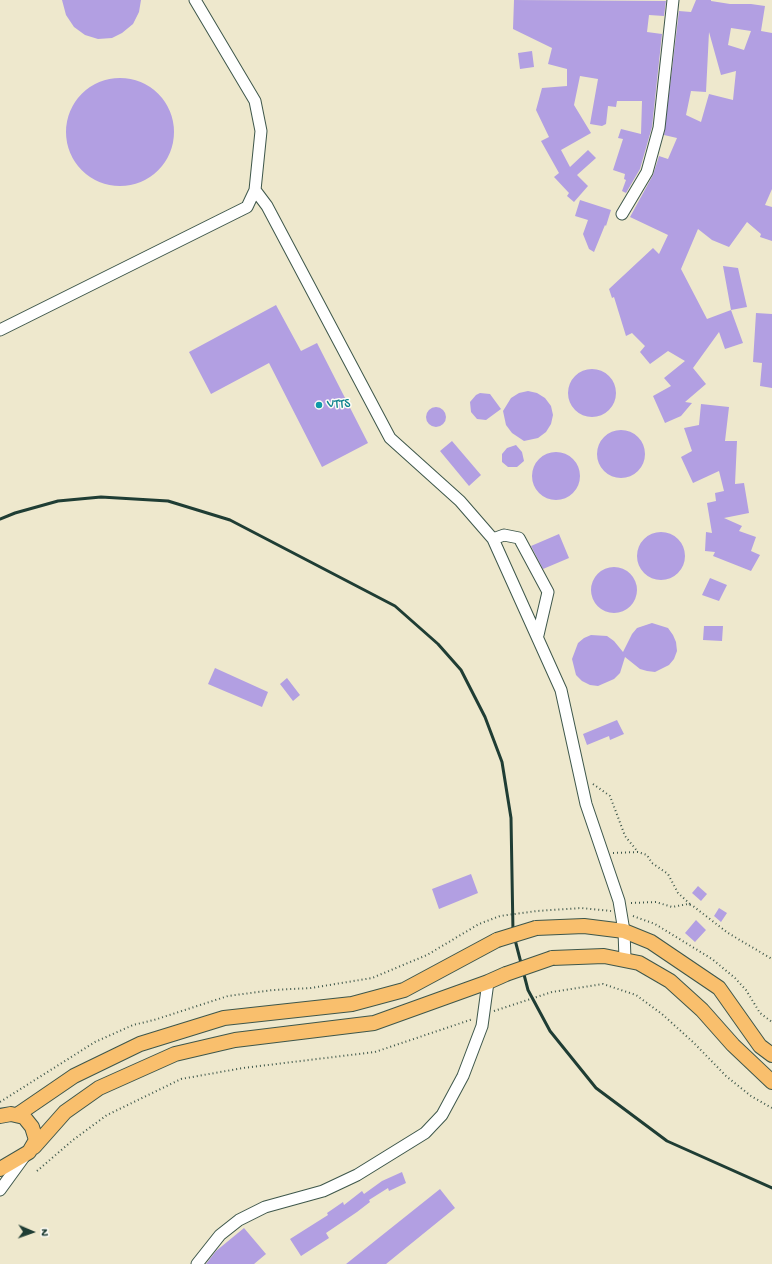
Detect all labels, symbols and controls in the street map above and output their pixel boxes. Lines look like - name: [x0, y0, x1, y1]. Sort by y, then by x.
- place label: VTTS: [327, 397, 350, 413]
- marker: VTTS: [314, 400, 324, 410]
- north arrow: [12, 1212, 52, 1252]
- text: N: [38, 1229, 50, 1236]

